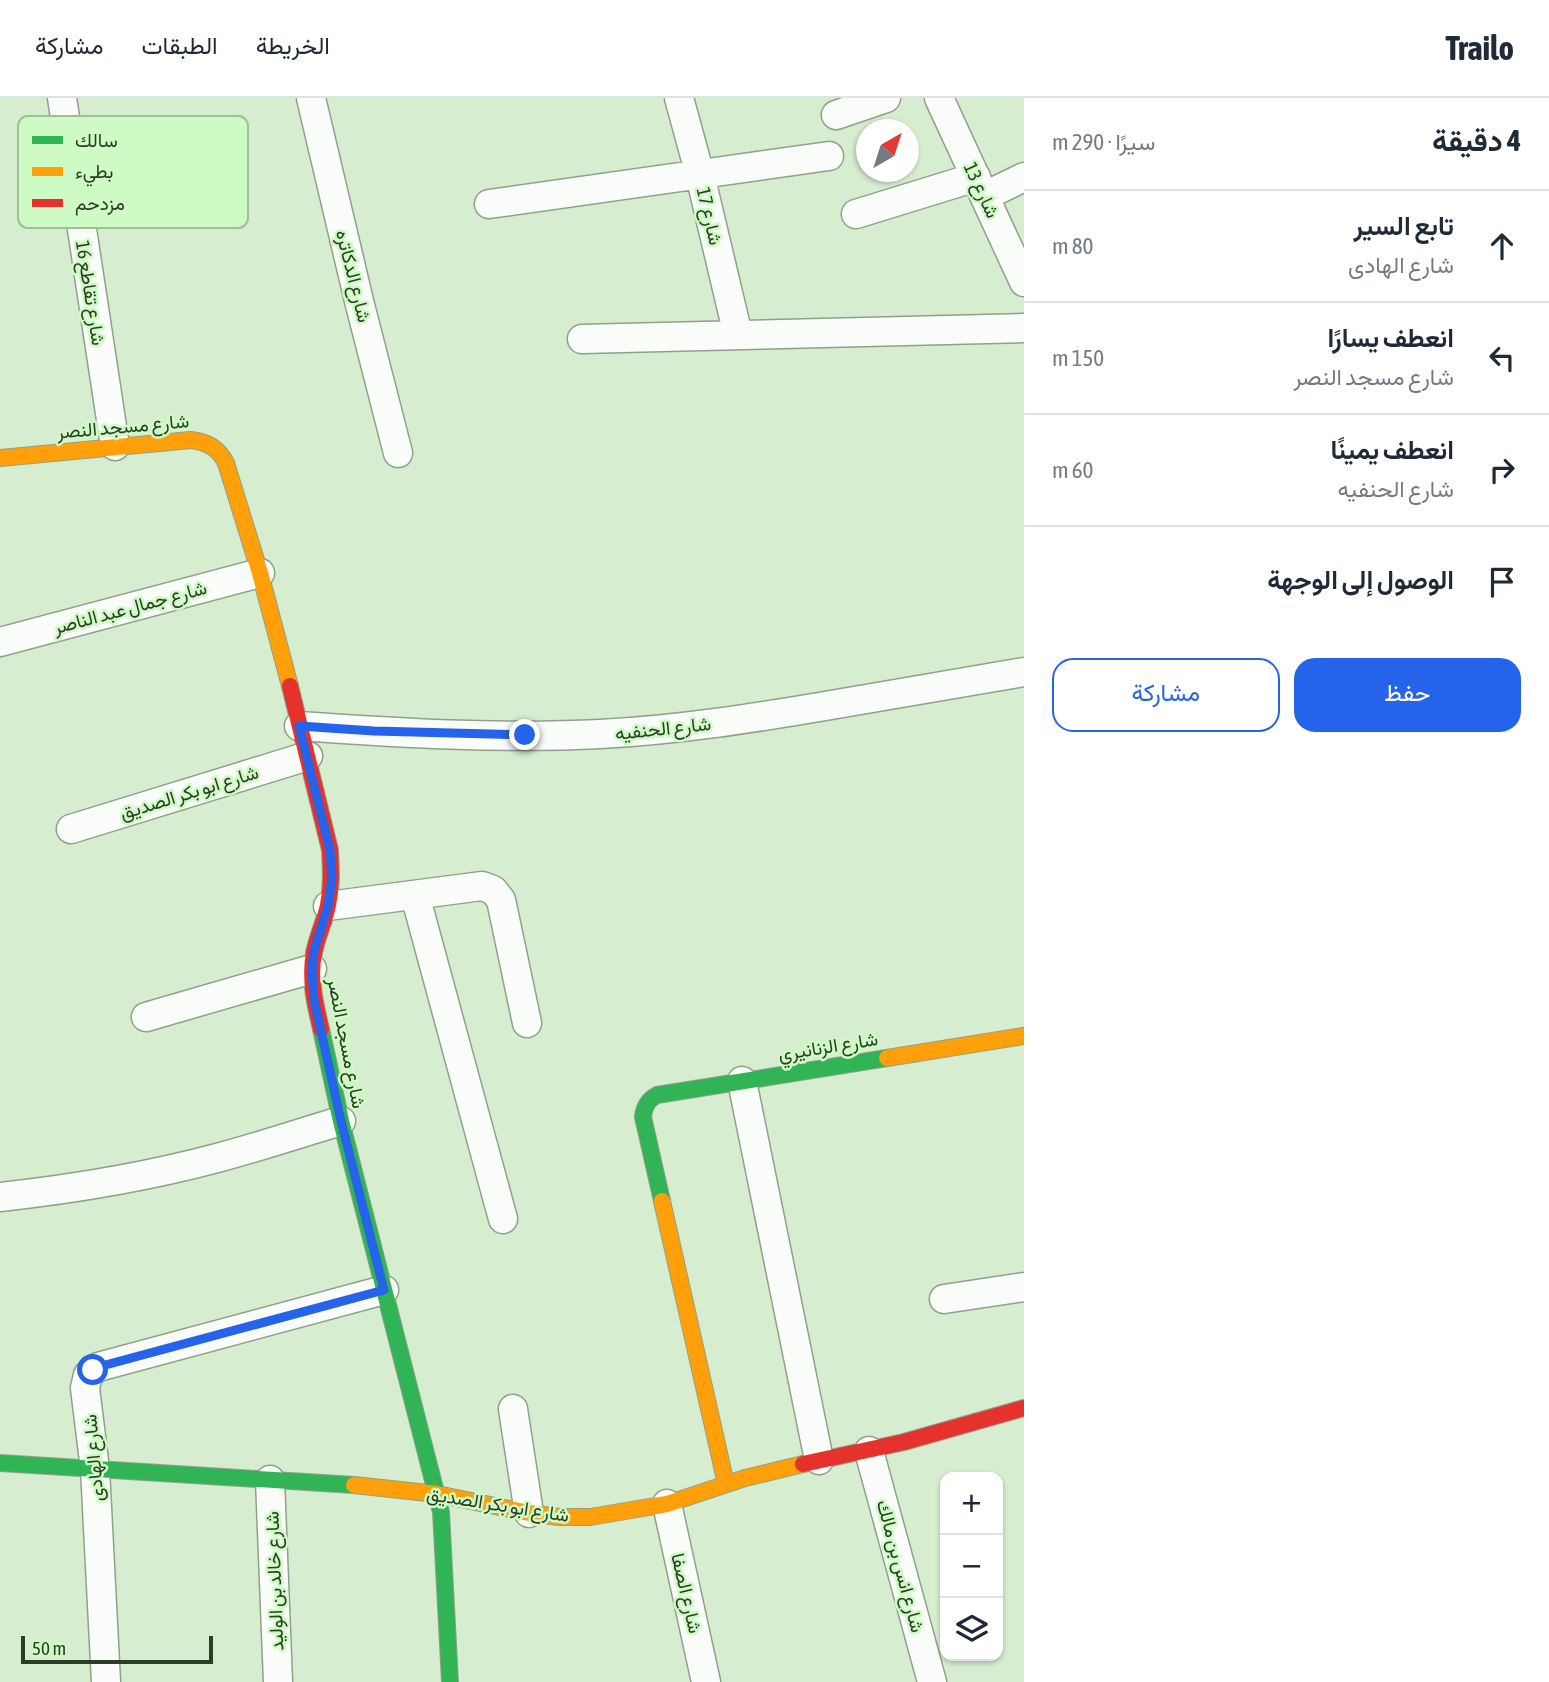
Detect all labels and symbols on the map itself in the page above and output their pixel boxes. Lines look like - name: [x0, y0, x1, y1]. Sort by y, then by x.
- legend: [18, 116, 248, 228]
- north arrow: [856, 119, 919, 182]
- text: سالك: [75, 129, 118, 151]
- street label: شارع 13: [958, 159, 1004, 222]
- text: بطيء: [75, 160, 113, 187]
- street label: شارع 17: [691, 185, 727, 248]
- text: مزدحم: [75, 192, 125, 216]
- street label: شارع الدكاتره: [330, 227, 376, 325]
- street label: شارع تقاطع 16: [69, 239, 110, 347]
- street label: شارع مسجد النصر: [55, 409, 190, 445]
- street label: شارع جمال عبد الناصر: [50, 576, 210, 640]
- street label: شارع الحنفيه: [614, 712, 712, 746]
- route end: [509, 719, 540, 750]
- street label: شارع ابو بكر الصديق: [117, 760, 262, 825]
- street label: شارع مسجد النصر: [321, 975, 370, 1111]
- street label: شارع الزنانيري: [776, 1027, 880, 1070]
- route start: [77, 1354, 108, 1385]
- street label: شارع الهادى: [78, 1413, 110, 1503]
- street label: شارع ابو بكر الصديق: [425, 1482, 571, 1528]
- street label: شارع انس بن مالك: [871, 1497, 929, 1635]
- street label: شارع خالد بن الوليد: [261, 1511, 289, 1651]
- street label: شارع الصفا: [665, 1551, 707, 1636]
- scale bar: [21, 1633, 214, 1665]

